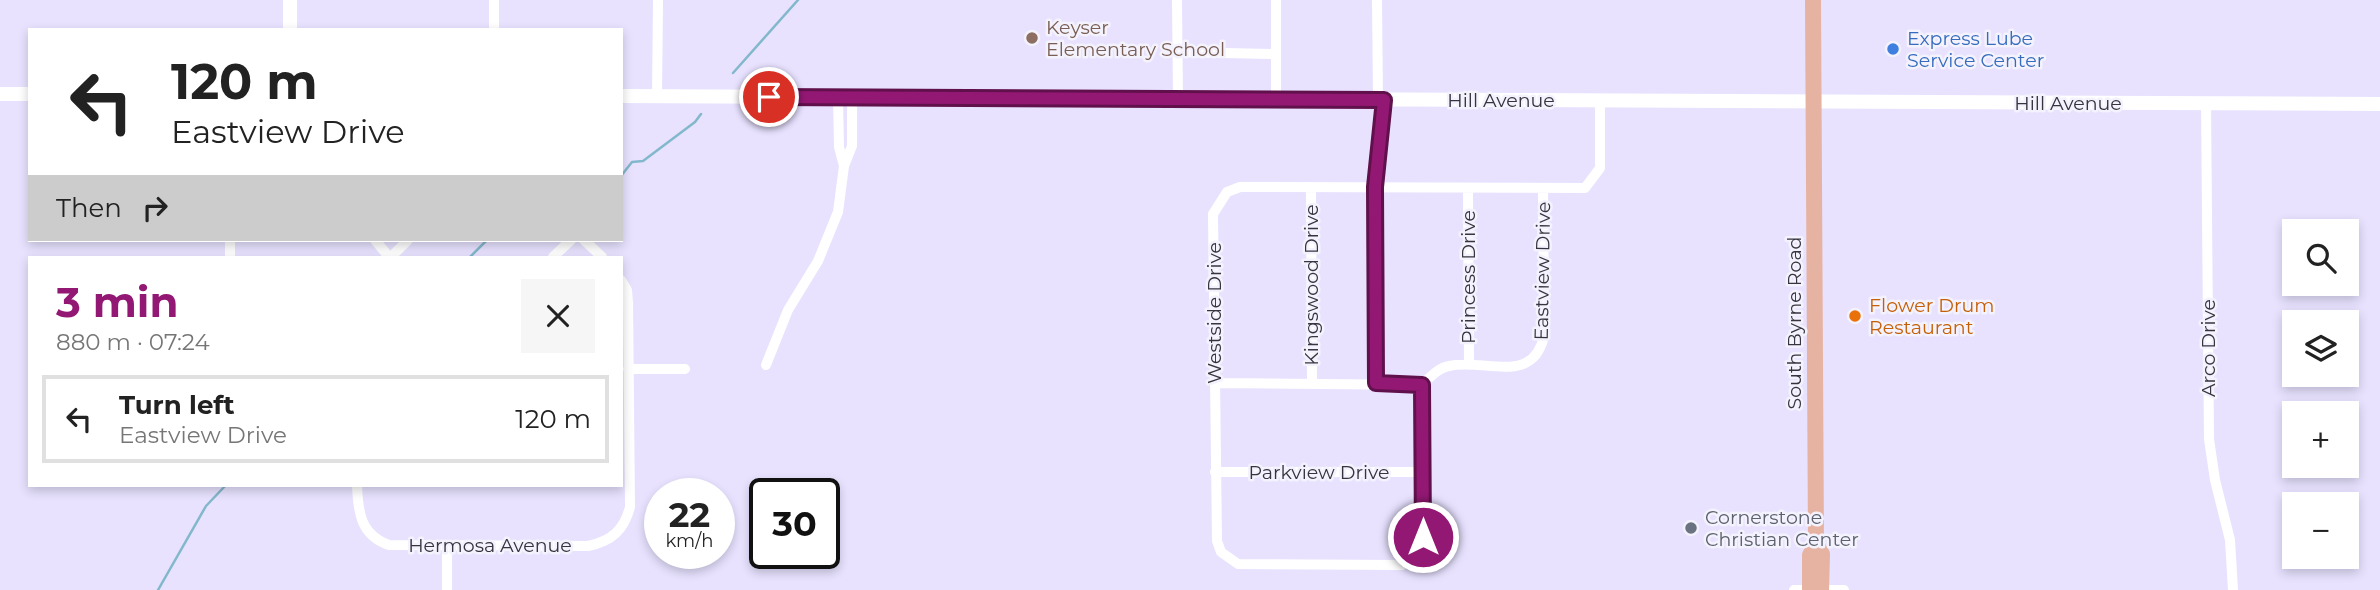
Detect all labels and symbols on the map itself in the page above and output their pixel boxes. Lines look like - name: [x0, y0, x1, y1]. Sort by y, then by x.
- place label: Keyser Elementary School: [1046, 16, 1225, 61]
- place label: Express Lube Service Center: [1907, 27, 2044, 72]
- marker: Keyser Elementary School: [1024, 30, 1040, 46]
- marker: Express Lube Service Center: [1885, 41, 1901, 57]
- pin: [739, 67, 799, 127]
- street label: Hill Avenue: [1447, 89, 1555, 112]
- street label: Hill Avenue: [2014, 92, 2122, 115]
- street label: Eastview Drive: [1530, 201, 1555, 341]
- street label: Kingswood Drive: [1300, 204, 1323, 366]
- street label: Princess Drive: [1457, 210, 1480, 344]
- street label: South Byrne Road: [1783, 237, 1806, 409]
- street label: Westside Drive: [1203, 242, 1226, 384]
- place label: Flower Drum Restaurant: [1869, 294, 1995, 339]
- street label: Arco Drive: [2197, 299, 2220, 397]
- marker: Flower Drum Restaurant: [1847, 308, 1863, 324]
- street label: Parkview Drive: [1248, 461, 1390, 484]
- speed limit sign: 30: [749, 478, 840, 569]
- position arrow: [1386, 500, 1460, 574]
- place label: Cornerstone Christian Center: [1705, 506, 1859, 551]
- marker: Cornerstone Christian Center: [1683, 520, 1699, 536]
- street label: Hermosa Avenue: [408, 534, 572, 557]

